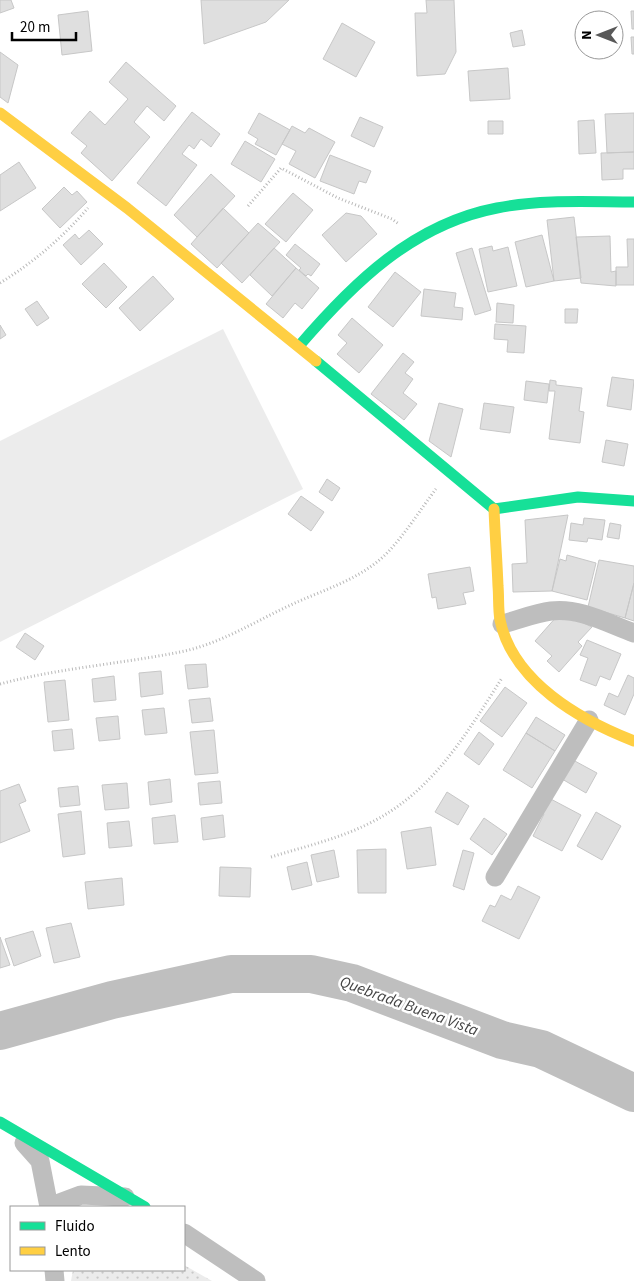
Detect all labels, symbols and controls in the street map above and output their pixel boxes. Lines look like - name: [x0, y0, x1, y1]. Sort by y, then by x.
- scale bar: [12, 10, 76, 42]
- north arrow: [574, 10, 624, 60]
- text: 20 m: [20, 17, 50, 38]
- text: N: [577, 30, 597, 40]
- water label: Quebrada Buena Vista: [337, 971, 482, 1041]
- legend: [10, 1206, 185, 1271]
- text: Fluido: [55, 1216, 95, 1237]
- text: Lento: [55, 1241, 91, 1262]

